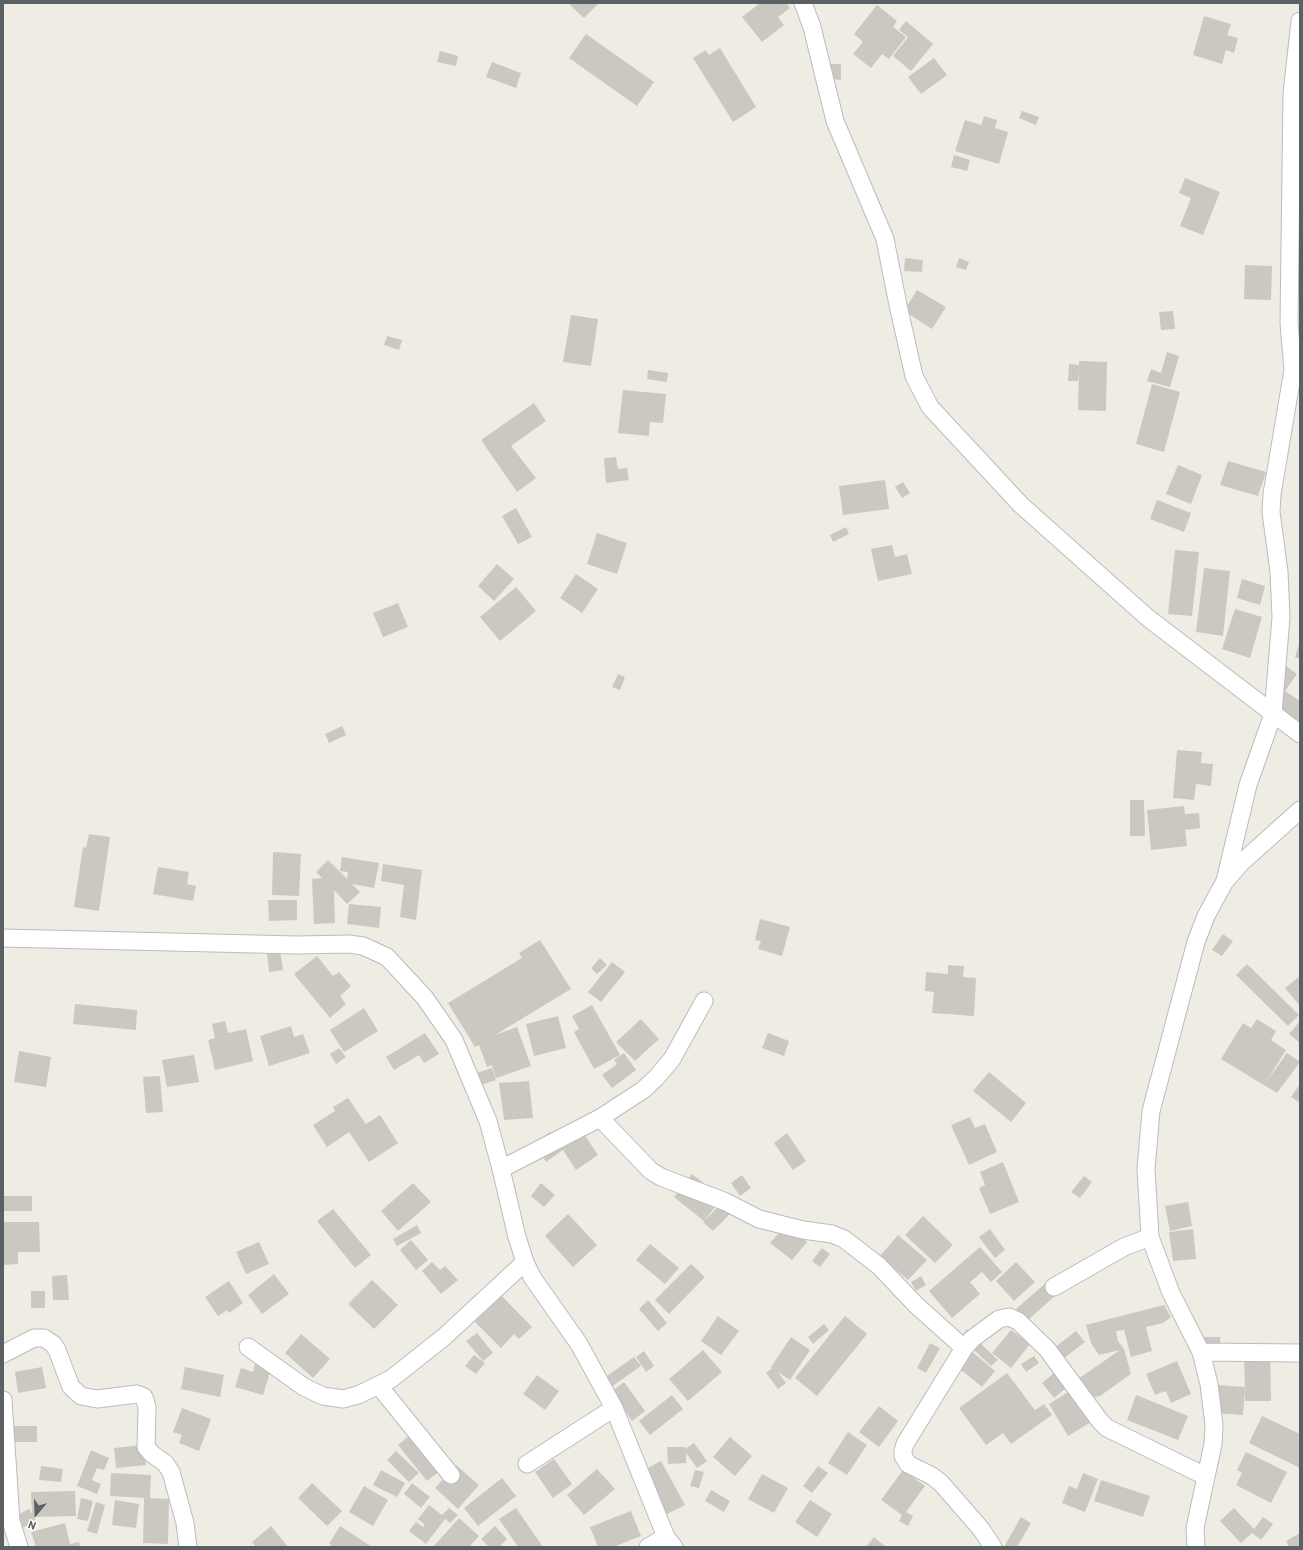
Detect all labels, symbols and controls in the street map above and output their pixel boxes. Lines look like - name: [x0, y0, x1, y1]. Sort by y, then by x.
- north arrow: [16, 1494, 56, 1534]
- text: N: [26, 1518, 38, 1533]

